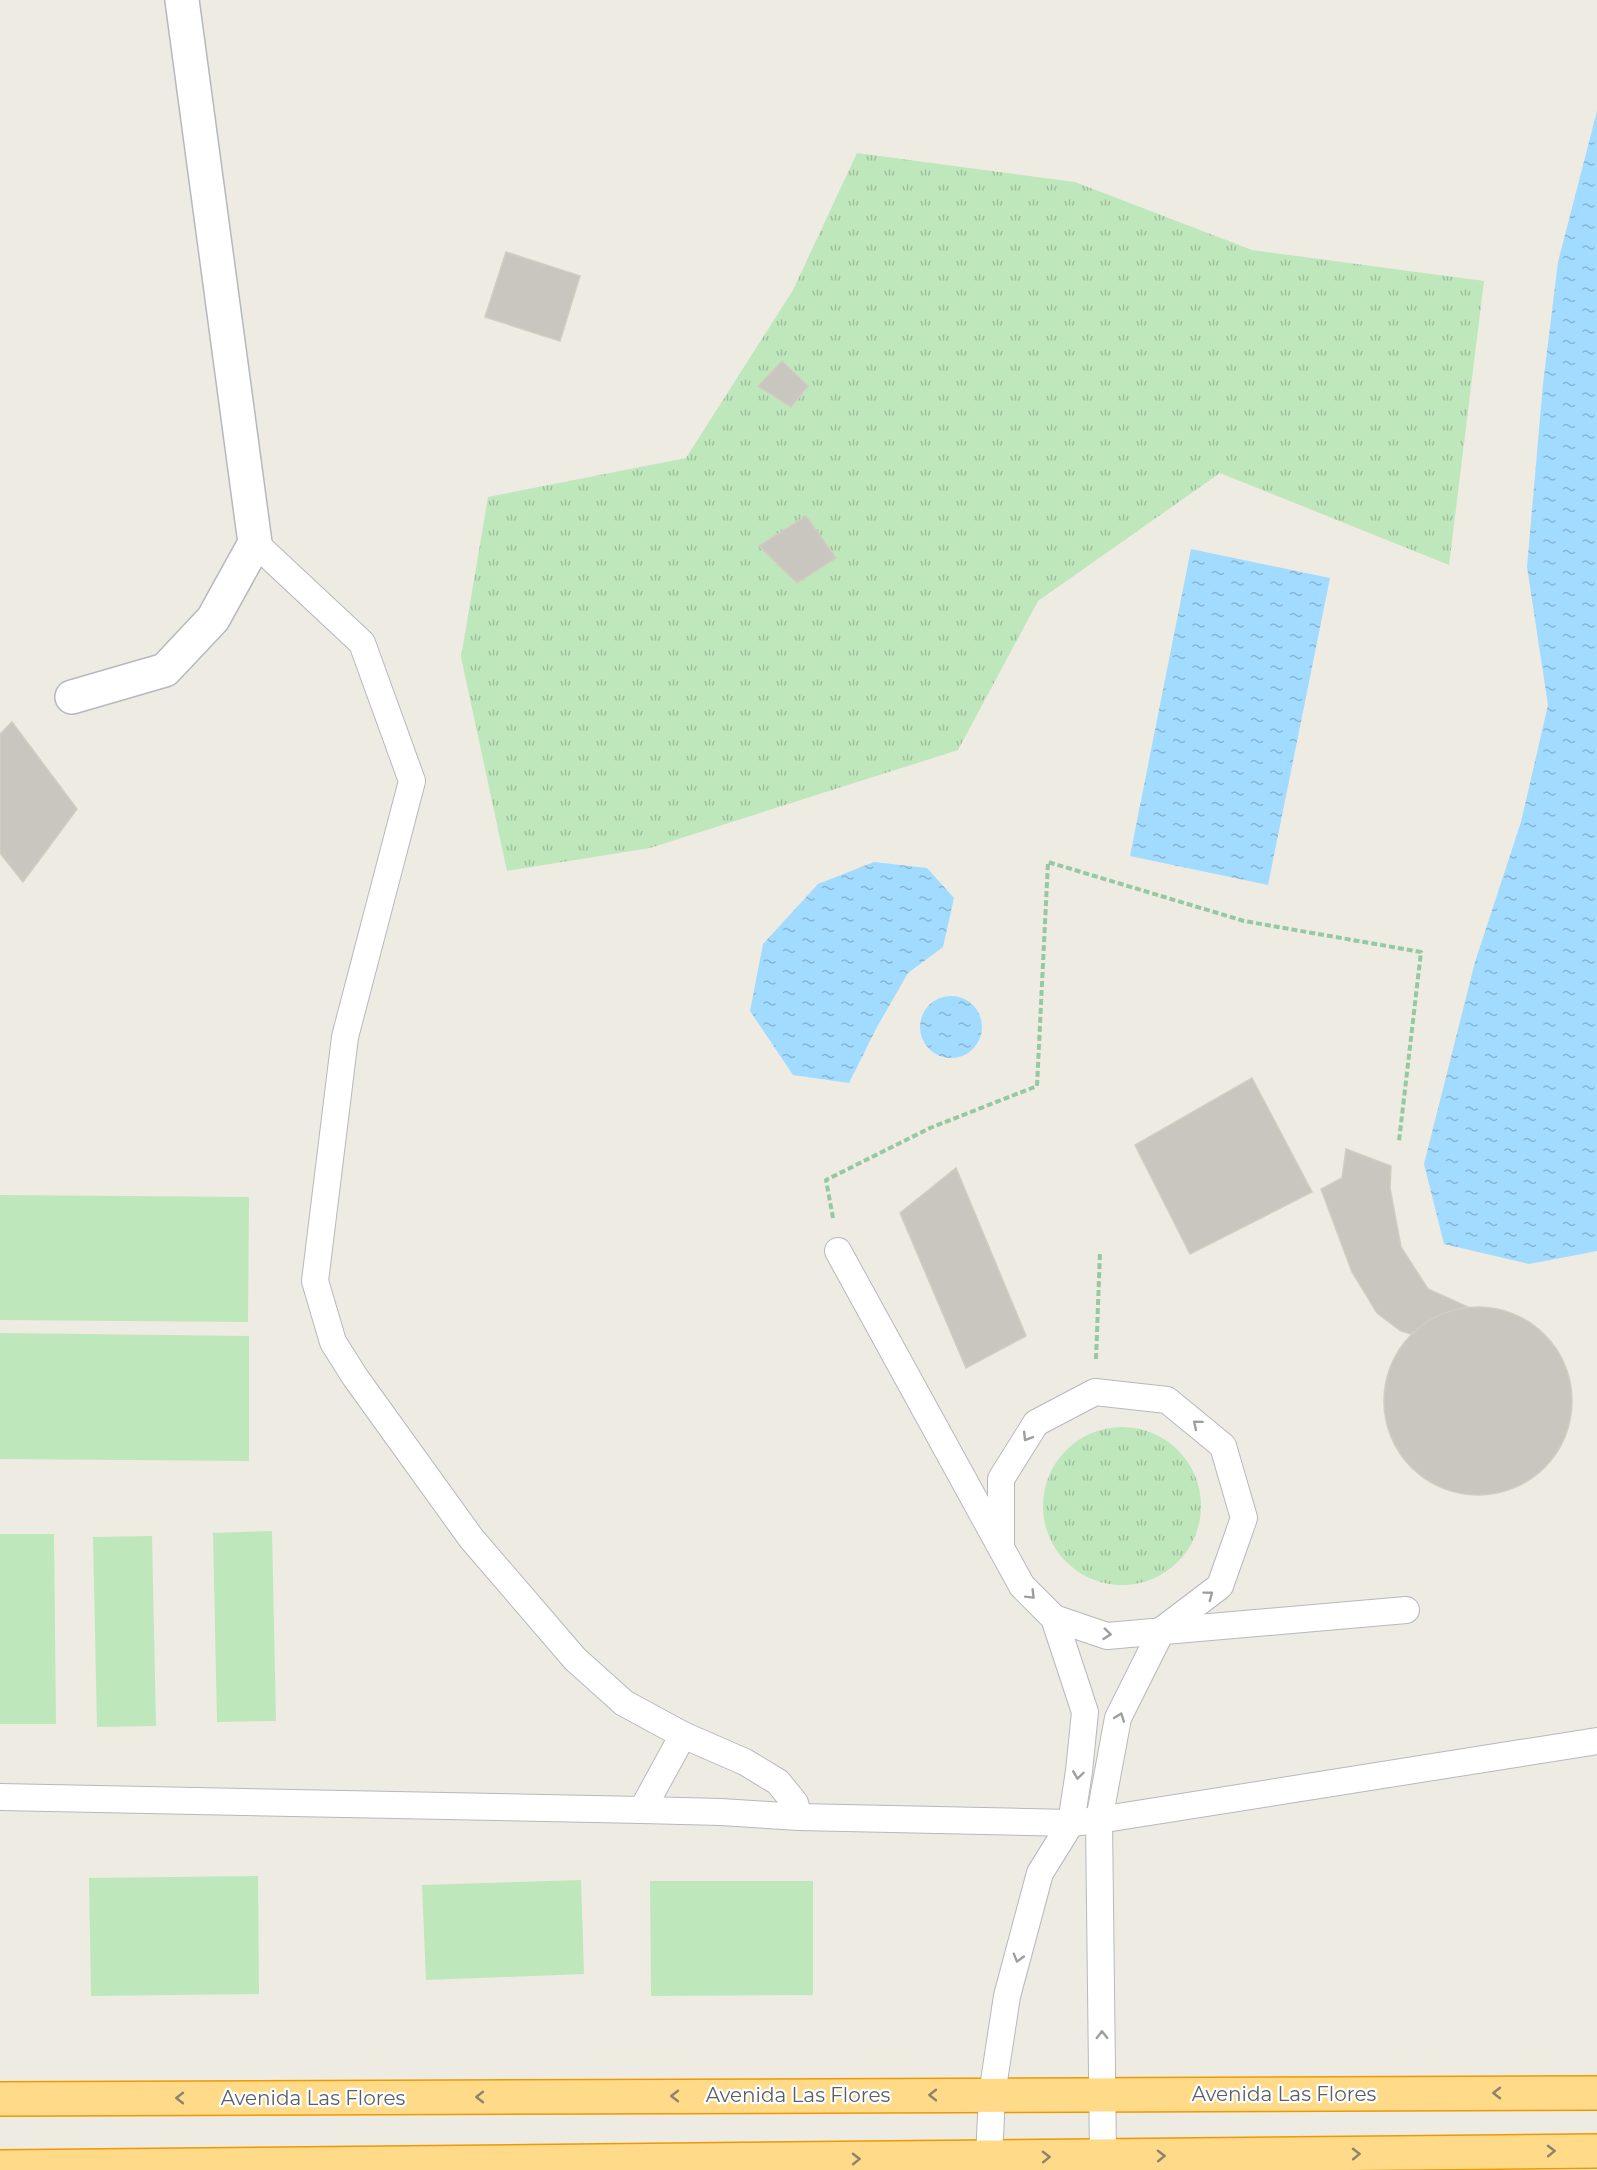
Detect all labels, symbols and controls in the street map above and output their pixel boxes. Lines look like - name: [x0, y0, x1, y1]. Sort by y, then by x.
- one-way arrow: [1193, 1420, 1204, 1431]
- one-way arrow: [1022, 1431, 1034, 1441]
- one-way arrow: [1024, 1588, 1035, 1599]
- one-way arrow: [1202, 1591, 1213, 1602]
- one-way arrow: [1102, 1627, 1112, 1640]
- one-way arrow: [1112, 1712, 1125, 1723]
- one-way arrow: [1073, 1771, 1085, 1780]
- one-way arrow: [1013, 1953, 1025, 1963]
- one-way arrow: [1096, 2031, 1108, 2040]
- street label: Avenida Las Flores: [1192, 2082, 1377, 2106]
- street label: Avenida Las Flores: [706, 2083, 891, 2107]
- street label: Avenida Las Flores: [221, 2086, 406, 2110]
- one-way arrow: [1492, 2087, 1501, 2099]
- one-way arrow: [929, 2089, 938, 2101]
- one-way arrow: [671, 2090, 680, 2102]
- one-way arrow: [476, 2091, 485, 2103]
- one-way arrow: [176, 2092, 185, 2104]
- one-way arrow: [1546, 2145, 1555, 2157]
- one-way arrow: [1352, 2147, 1361, 2160]
- one-way arrow: [1157, 2150, 1166, 2162]
- one-way arrow: [1041, 2151, 1050, 2164]
- one-way arrow: [852, 2153, 861, 2165]

